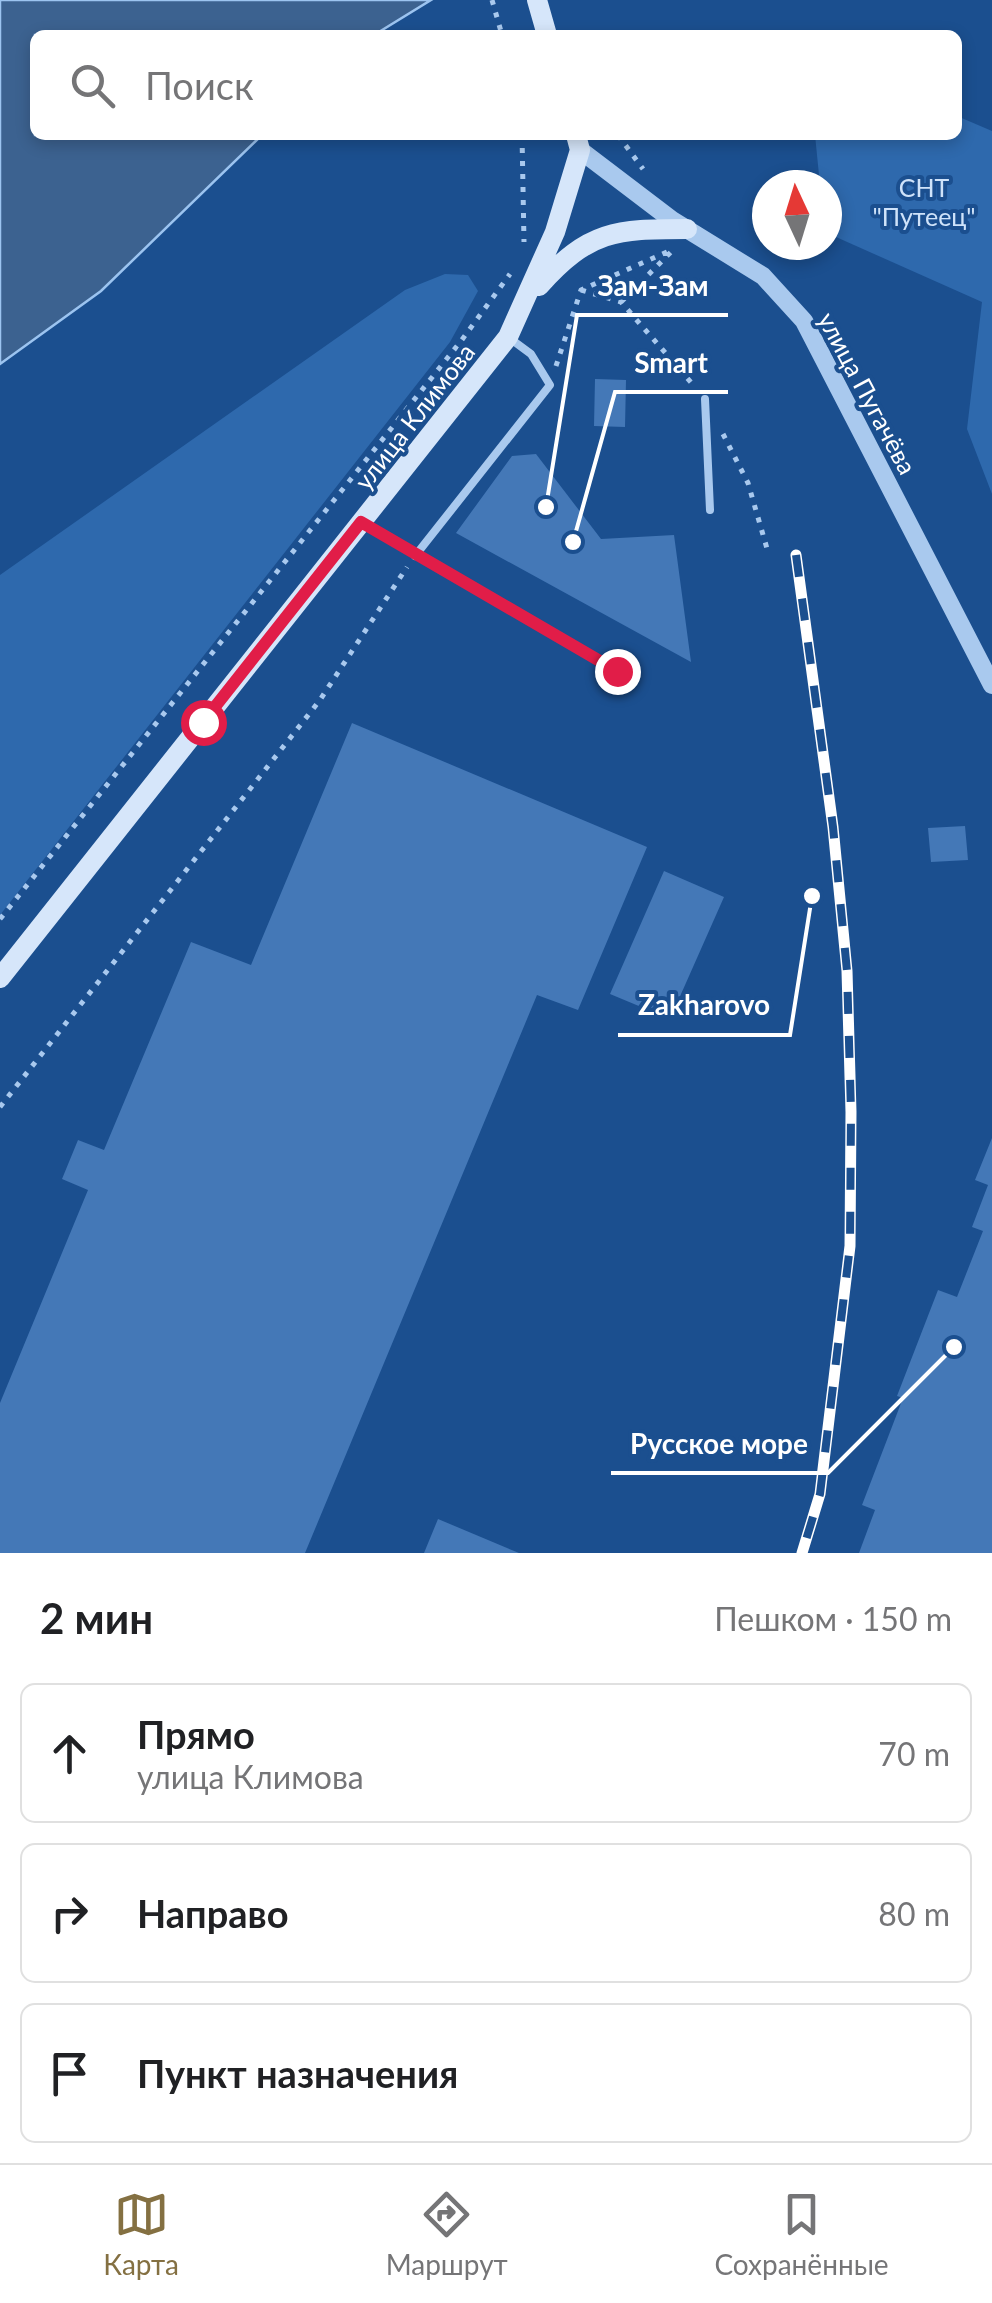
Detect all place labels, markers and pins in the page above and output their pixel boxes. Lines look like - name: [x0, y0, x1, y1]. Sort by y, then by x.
- callout: Зам-Зам: [577, 257, 728, 315]
- callout: Smart: [615, 334, 728, 392]
- callout: Zakharovo: [618, 977, 790, 1035]
- callout: Русское море: [611, 1415, 828, 1473]

